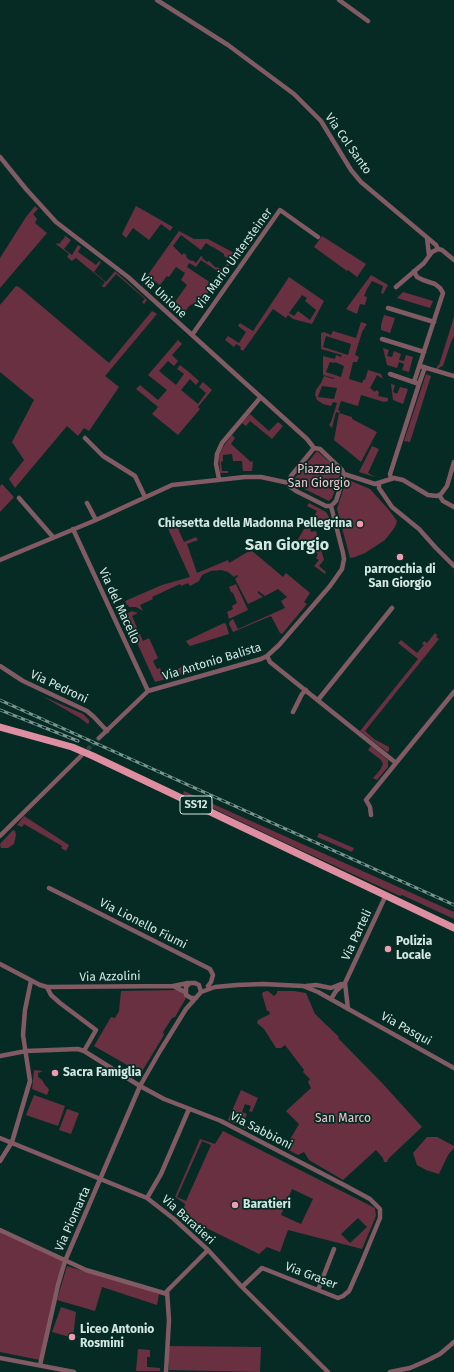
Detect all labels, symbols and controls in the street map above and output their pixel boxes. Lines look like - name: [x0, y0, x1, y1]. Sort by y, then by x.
- street label: Via Col Santo: [322, 111, 374, 177]
- street label: Via Mario Untersteiner: [192, 205, 276, 313]
- street label: Via Unione: [137, 271, 189, 321]
- park label: Piazzale San Giorgio: [288, 463, 350, 491]
- place label: Chiesetta della Madonna Pellegrina: [158, 517, 352, 531]
- marker: Chiesetta della Madonna Pellegrina: [355, 519, 365, 529]
- district label: San Giorgio: [245, 536, 329, 556]
- marker: parrocchia di San Giorgio: [395, 552, 405, 562]
- place label: parrocchia di San Giorgio: [364, 563, 436, 591]
- street label: Via del Macello: [95, 566, 143, 646]
- street label: Via Antonio Balista: [161, 640, 263, 684]
- street label: Via Pedroni: [28, 667, 90, 707]
- road number: SS12: [180, 796, 212, 814]
- street label: Via Lionello Fiumi: [97, 896, 189, 952]
- street label: Via Parteli: [339, 907, 375, 963]
- place label: Polizia Locale: [396, 935, 432, 963]
- marker: Polizia Locale: [383, 944, 393, 954]
- street label: Via Azzolini: [79, 969, 141, 985]
- street label: Via Pasqui: [378, 1009, 434, 1049]
- place label: Sacra Famiglia: [63, 1066, 141, 1080]
- marker: Sacra Famiglia: [50, 1068, 60, 1078]
- street label: Via Sabbioni: [227, 1109, 295, 1153]
- park label: San Marco: [315, 1112, 371, 1126]
- street label: Via Piomarta: [52, 1184, 94, 1254]
- street label: Via Baratieri: [158, 1192, 218, 1248]
- place label: Baratieri: [243, 1198, 291, 1212]
- marker: Baratieri: [230, 1200, 240, 1210]
- street label: Via Graser: [283, 1259, 339, 1293]
- place label: Liceo Antonio Rosmini: [80, 1323, 154, 1351]
- marker: Liceo Antonio Rosmini: [67, 1332, 77, 1342]

